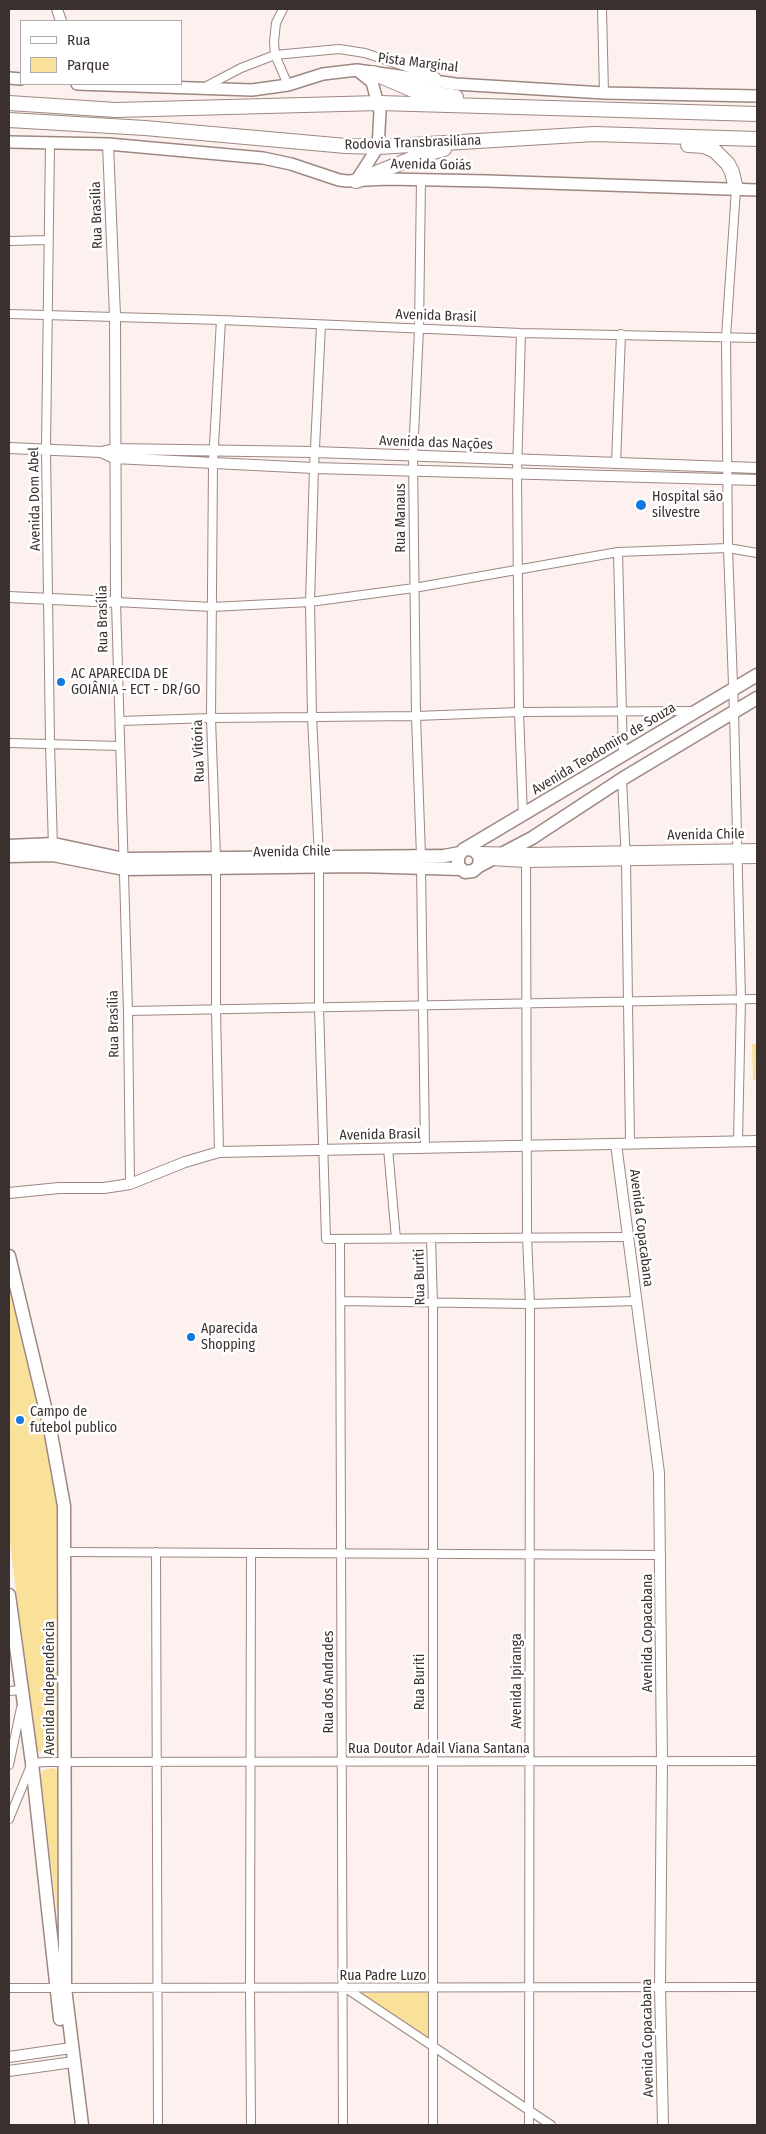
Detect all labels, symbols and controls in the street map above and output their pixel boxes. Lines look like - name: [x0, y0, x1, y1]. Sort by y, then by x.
- legend: [20, 20, 182, 85]
- text: Rua: [67, 31, 90, 49]
- street label: Pista Marginal: [377, 50, 459, 76]
- text: Parque: [67, 56, 110, 74]
- street label: Rodovia Transbrasiliana: [344, 132, 482, 154]
- street label: Avenida Goiás: [391, 156, 471, 174]
- street label: Rua Brasília: [87, 181, 107, 249]
- street label: Avenida Brasil: [395, 306, 477, 326]
- street label: Avenida das Nações: [379, 433, 493, 453]
- street label: Avenida Dom Abel: [26, 447, 44, 551]
- street label: Rua Manaus: [393, 483, 409, 553]
- place label: Hospital são silvestre: [652, 489, 723, 522]
- marker: Hospital são silvestre: [634, 498, 648, 512]
- street label: Rua Brasília: [94, 585, 112, 653]
- place label: AC APARECIDA DE GOIÂNIA - ECT - DR/GO: [71, 666, 201, 699]
- marker: AC APARECIDA DE GOIÂNIA - ECT - DR/GO: [55, 676, 67, 688]
- street label: Avenida Teodomiro de Souza: [529, 699, 679, 799]
- street label: Rua Vitória: [190, 719, 208, 783]
- street label: Avenida Chile: [667, 826, 745, 844]
- street label: Avenida Chile: [253, 843, 331, 861]
- street label: Rua Brasília: [105, 990, 123, 1058]
- street label: Avenida Brasil: [339, 1126, 421, 1144]
- street label: Avenida Copacabana: [625, 1168, 657, 1288]
- street label: Rua Buriti: [411, 1249, 429, 1305]
- place label: Aparecida Shopping: [201, 1321, 258, 1354]
- marker: Aparecida Shopping: [185, 1331, 197, 1343]
- place label: Campo de futebol publico: [30, 1404, 117, 1436]
- marker: Campo de futebol publico: [14, 1414, 26, 1426]
- street label: Avenida Copacabana: [640, 1574, 656, 1692]
- street label: Avenida Independência: [42, 1621, 58, 1755]
- street label: Rua dos Andrades: [321, 1630, 337, 1734]
- street label: Avenida Ipiranga: [509, 1633, 525, 1729]
- street label: Rua Buriti: [412, 1654, 428, 1710]
- street label: Rua Doutor Adail Viana Santana: [348, 1741, 530, 1757]
- street label: Rua Padre Luzo: [340, 1968, 426, 1984]
- street label: Avenida Copacabana: [639, 1979, 657, 2097]

